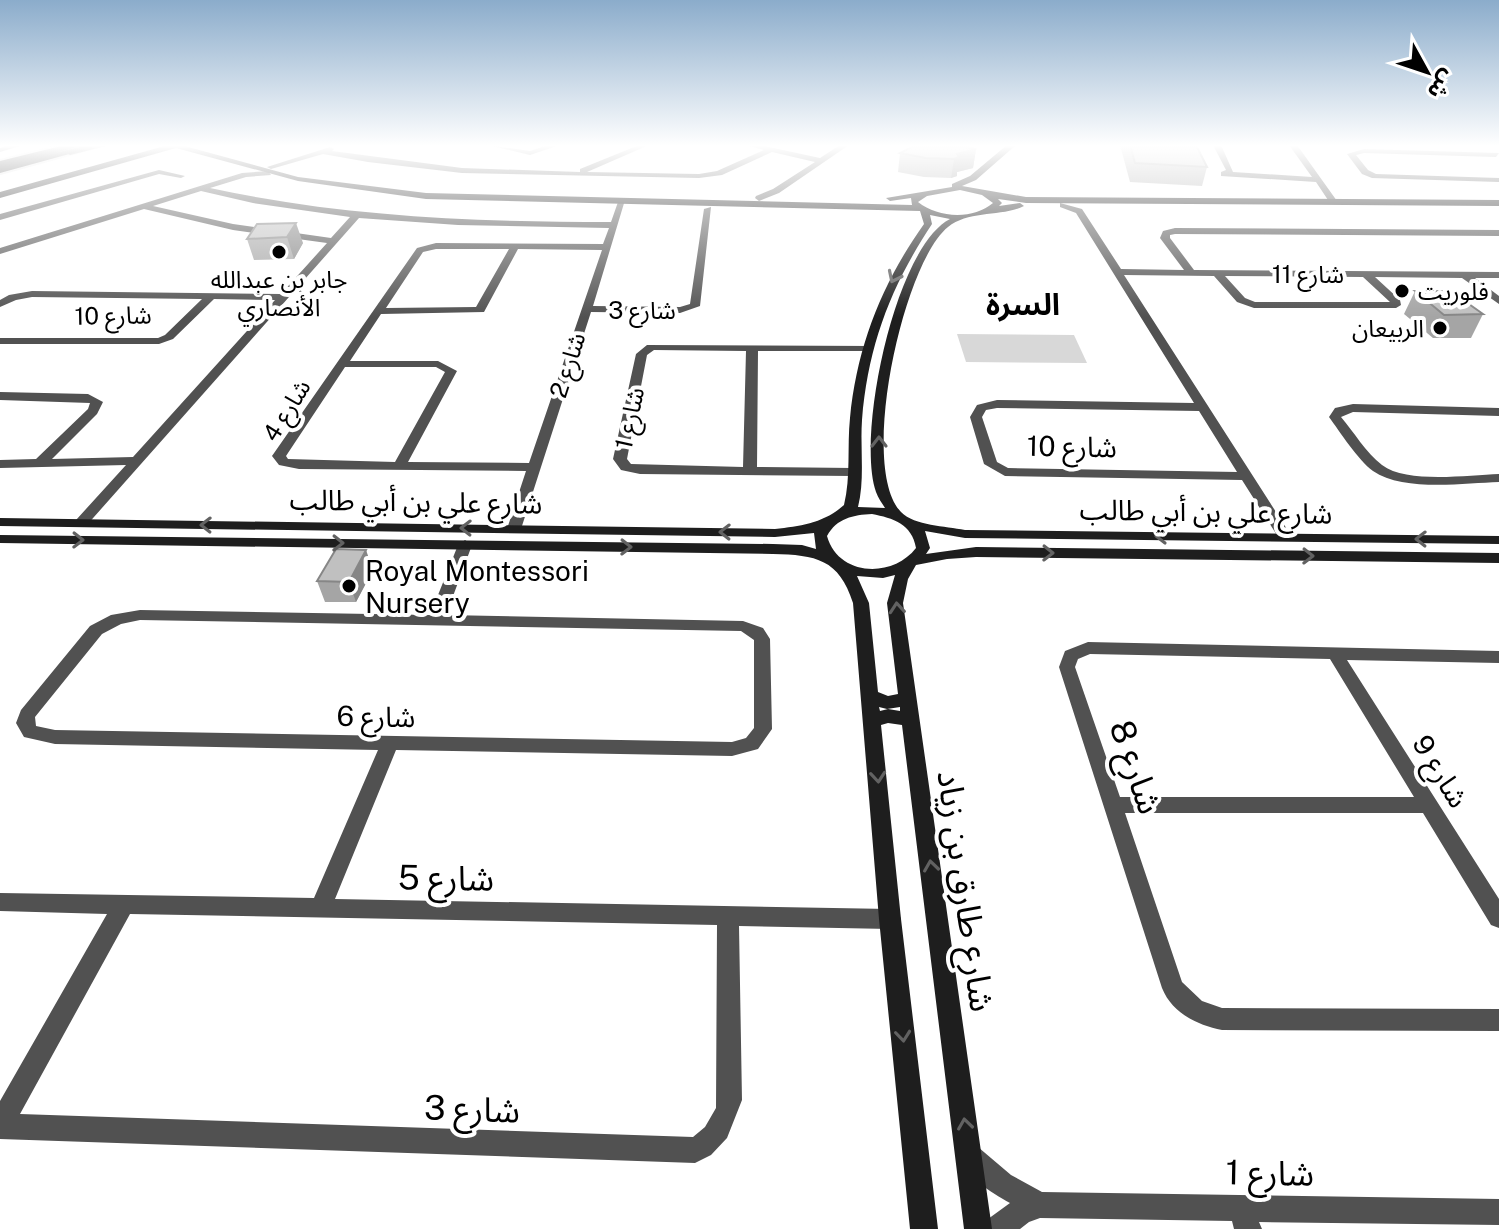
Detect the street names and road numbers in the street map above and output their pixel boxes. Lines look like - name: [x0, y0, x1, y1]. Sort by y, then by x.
- street label: شارع 11: [1272, 260, 1344, 292]
- street label: شارع 3: [608, 296, 676, 328]
- street label: شارع 10: [74, 300, 152, 334]
- street label: شارع 2: [543, 329, 594, 402]
- street label: شارع 4: [256, 374, 319, 448]
- street label: شارع 1: [609, 385, 653, 452]
- street label: شارع 10: [1027, 429, 1117, 468]
- street label: شارع علي بن أبي طالب: [289, 482, 543, 525]
- street label: شارع علي بن أبي طالب: [1079, 492, 1333, 535]
- street label: شارع 6: [336, 699, 416, 738]
- street label: شارع 8: [1097, 715, 1171, 821]
- street label: شارع 9: [1402, 729, 1476, 816]
- street label: شارع طارق بن زياد: [924, 768, 1003, 1015]
- street label: شارع 5: [397, 857, 494, 904]
- street label: شارع 3: [423, 1087, 521, 1136]
- street label: شارع 1: [1225, 1152, 1315, 1199]

